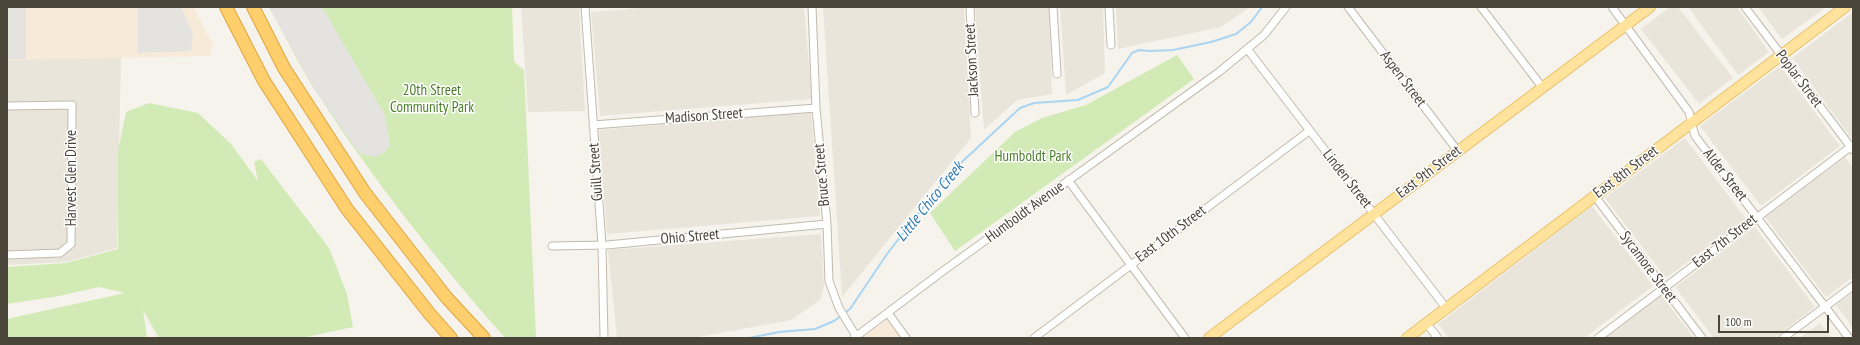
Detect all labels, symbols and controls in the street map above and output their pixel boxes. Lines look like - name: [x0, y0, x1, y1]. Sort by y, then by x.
- street label: Jackson Street: [961, 23, 983, 97]
- street label: Aspen Street: [1376, 47, 1430, 111]
- street label: Poplar Street: [1772, 47, 1826, 111]
- park label: 20th Street Community Park: [390, 82, 474, 117]
- street label: Madison Street: [665, 104, 743, 128]
- street label: Harvest Glen Drive: [63, 130, 81, 226]
- street label: Guill Street: [585, 142, 607, 202]
- street label: East 9th Street: [1393, 142, 1465, 202]
- street label: East 8th Street: [1590, 142, 1662, 202]
- street label: Bruce Street: [810, 143, 834, 207]
- street label: Alder Street: [1699, 145, 1751, 205]
- street label: Linden Street: [1318, 146, 1376, 212]
- park label: Humboldt Park: [995, 148, 1071, 166]
- water label: Little Chico Creek: [892, 158, 968, 246]
- street label: Humboldt Avenue: [982, 178, 1068, 246]
- street label: East 10th Street: [1132, 202, 1210, 266]
- street label: East 7th Street: [1689, 210, 1761, 272]
- street label: Ohio Street: [660, 225, 720, 249]
- street label: Sycamore Street: [1615, 228, 1681, 306]
- scale bar: [1720, 307, 1831, 333]
- text: 100 m: [1725, 314, 1752, 329]

